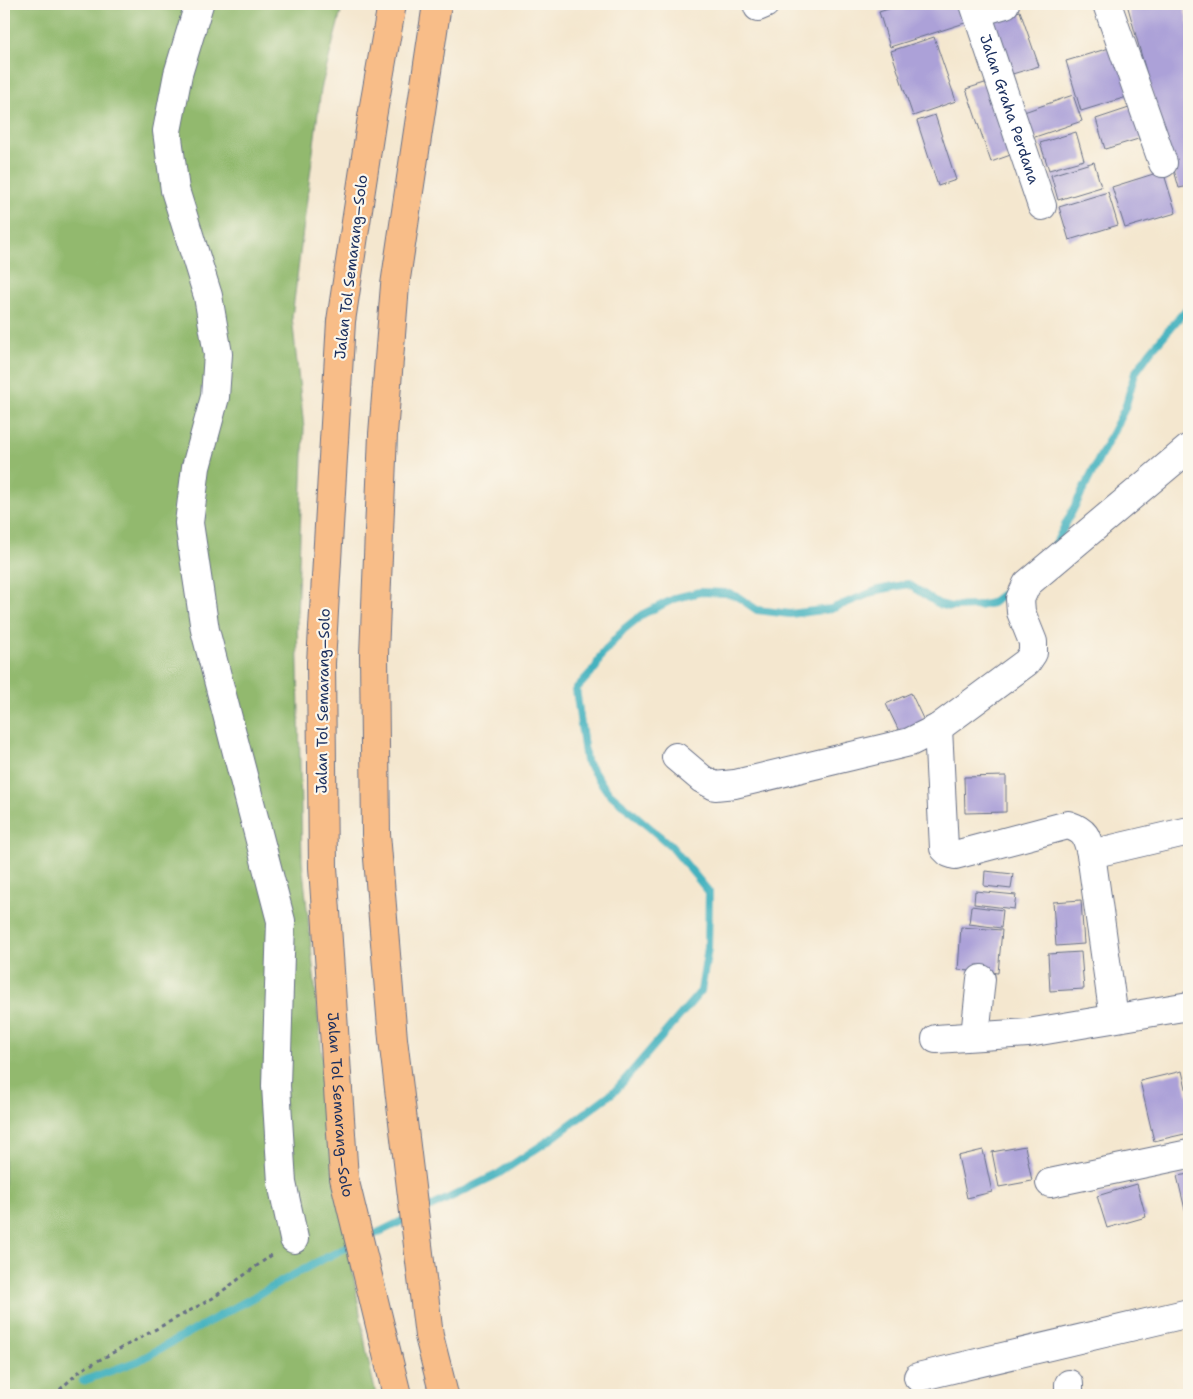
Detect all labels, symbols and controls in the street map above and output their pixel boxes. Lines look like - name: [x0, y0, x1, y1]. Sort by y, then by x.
- street label: Jalan Graha Perdana: [975, 32, 1044, 187]
- street label: Jalan Tol Semarang–Solo: [330, 174, 372, 360]
- street label: Jalan Tol Semarang–Solo: [311, 608, 335, 794]
- street label: Jalan Tol Semarang–Solo: [323, 1011, 358, 1199]

